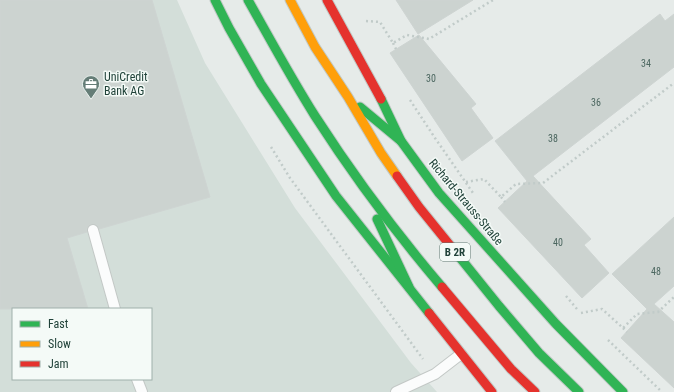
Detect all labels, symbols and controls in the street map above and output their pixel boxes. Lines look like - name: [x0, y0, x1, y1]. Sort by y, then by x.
- house number: 34: [641, 58, 651, 69]
- place label: UniCredit Bank AG: [104, 70, 148, 98]
- house number: 30: [426, 73, 436, 84]
- office icon: UniCredit Bank AG: [81, 74, 101, 99]
- house number: 36: [591, 97, 601, 108]
- house number: 38: [548, 133, 558, 144]
- street label: Richard-Strauss-Straße: [426, 156, 506, 248]
- house number: 40: [553, 237, 563, 248]
- road number: B 2R: [440, 243, 470, 261]
- house number: 48: [651, 266, 661, 277]
- legend: [12, 308, 152, 380]
- text: Fast: [48, 317, 69, 331]
- text: Slow: [48, 337, 71, 351]
- text: Jam: [48, 357, 69, 371]

